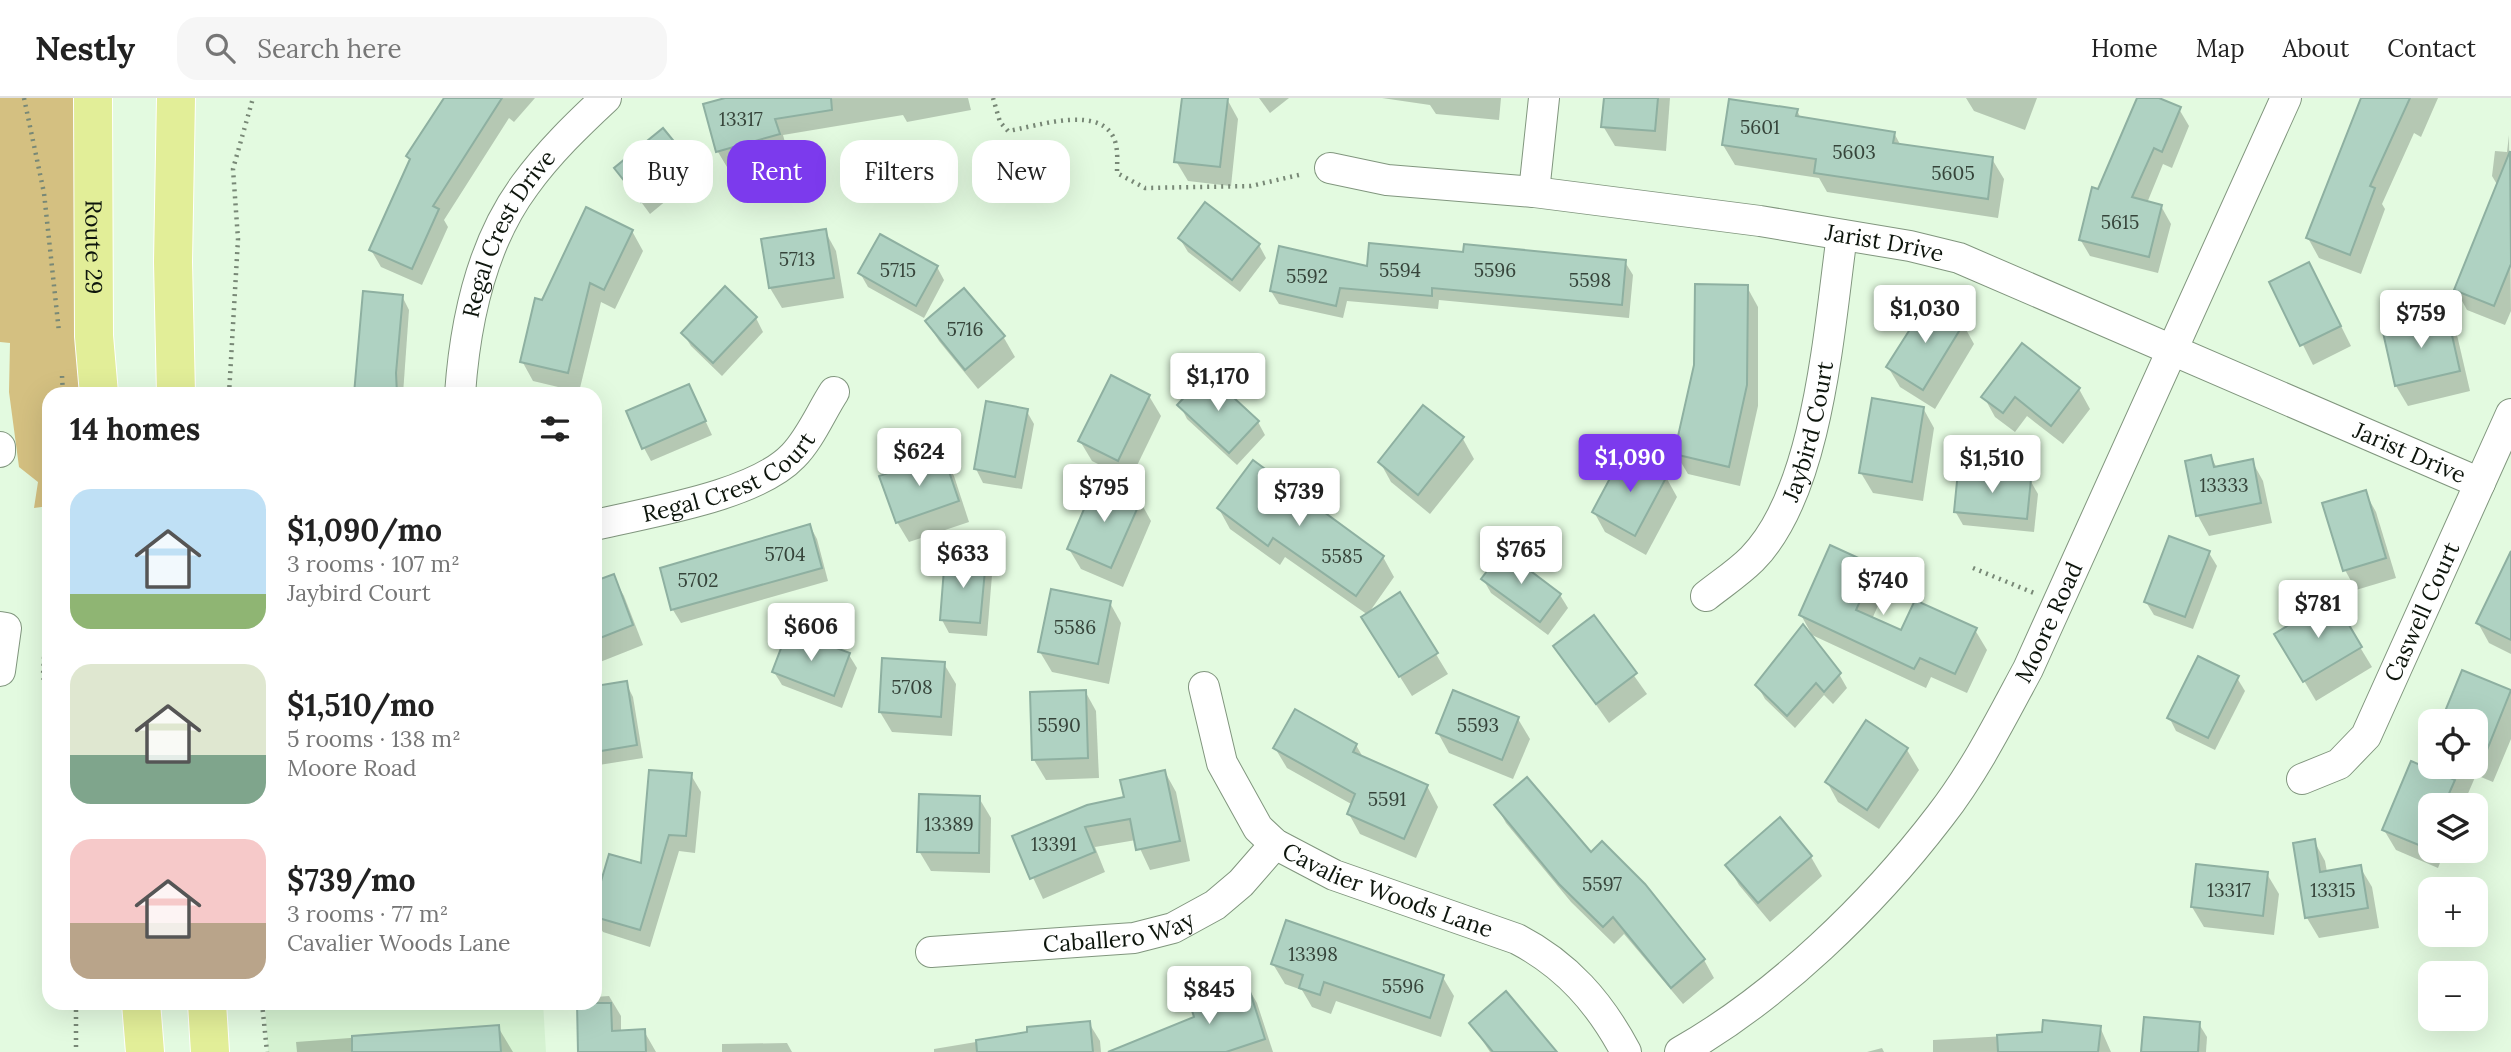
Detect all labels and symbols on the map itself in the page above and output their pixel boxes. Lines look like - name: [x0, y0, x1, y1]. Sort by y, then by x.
- house number: 13317: [719, 107, 763, 131]
- house number: 5601: [1740, 115, 1780, 139]
- house number: 5603: [1832, 140, 1876, 164]
- street label: Regal Crest Drive: [456, 143, 561, 320]
- house number: 5605: [1931, 161, 1975, 185]
- street label: Route 29: [79, 200, 109, 294]
- house number: 5615: [2101, 210, 2139, 234]
- street label: Jarist Drive: [1822, 217, 1947, 268]
- house number: 5713: [779, 247, 815, 271]
- house number: 5715: [880, 258, 916, 282]
- house number: 5594: [1379, 258, 1421, 282]
- house number: 5596: [1474, 258, 1516, 282]
- house number: 5592: [1286, 264, 1328, 288]
- house number: 5598: [1569, 268, 1611, 292]
- pin: $1,030: [1868, 286, 1982, 345]
- pin: $759: [2380, 290, 2462, 350]
- house number: 5716: [946, 317, 984, 341]
- pin: $1,170: [1161, 354, 1275, 413]
- street label: Jaybird Court: [1775, 359, 1839, 507]
- street label: Jarist Drive: [2348, 415, 2471, 489]
- street label: Regal Crest Court: [639, 426, 821, 528]
- pin: $624: [878, 428, 960, 488]
- pin: $1,090: [1573, 434, 1687, 494]
- pin: $1,510: [1935, 436, 2049, 495]
- pin: $795: [1063, 464, 1145, 524]
- pin: $739: [1258, 468, 1340, 528]
- house number: 13333: [2199, 473, 2249, 497]
- pin: $765: [1480, 526, 1562, 586]
- pin: $633: [922, 531, 1004, 590]
- street label: Caswell Court: [2377, 537, 2466, 686]
- house number: 5704: [764, 542, 806, 566]
- house number: 5585: [1321, 544, 1363, 568]
- street label: Moore Road: [2008, 557, 2089, 688]
- pin: $740: [1842, 558, 1924, 617]
- house number: 5702: [678, 568, 718, 592]
- pin: $781: [2277, 580, 2359, 640]
- pin: $606: [770, 603, 852, 663]
- house number: 5586: [1054, 615, 1096, 639]
- house number: 5708: [891, 675, 933, 699]
- house number: 5590: [1037, 713, 1081, 737]
- house number: 5593: [1457, 713, 1499, 737]
- house number: 5591: [1368, 787, 1406, 811]
- house number: 13389: [924, 812, 974, 836]
- house number: 13391: [1031, 832, 1077, 856]
- street label: Cavalier Woods Lane: [1278, 836, 1497, 943]
- house number: 5597: [1582, 872, 1622, 896]
- house number: 13317: [2207, 878, 2251, 902]
- house number: 13315: [2310, 878, 2356, 902]
- street label: Caballero Way: [1042, 904, 1200, 958]
- house number: 13398: [1288, 942, 1338, 966]
- pin: $845: [1168, 967, 1250, 1026]
- house number: 5596: [1382, 974, 1424, 998]

